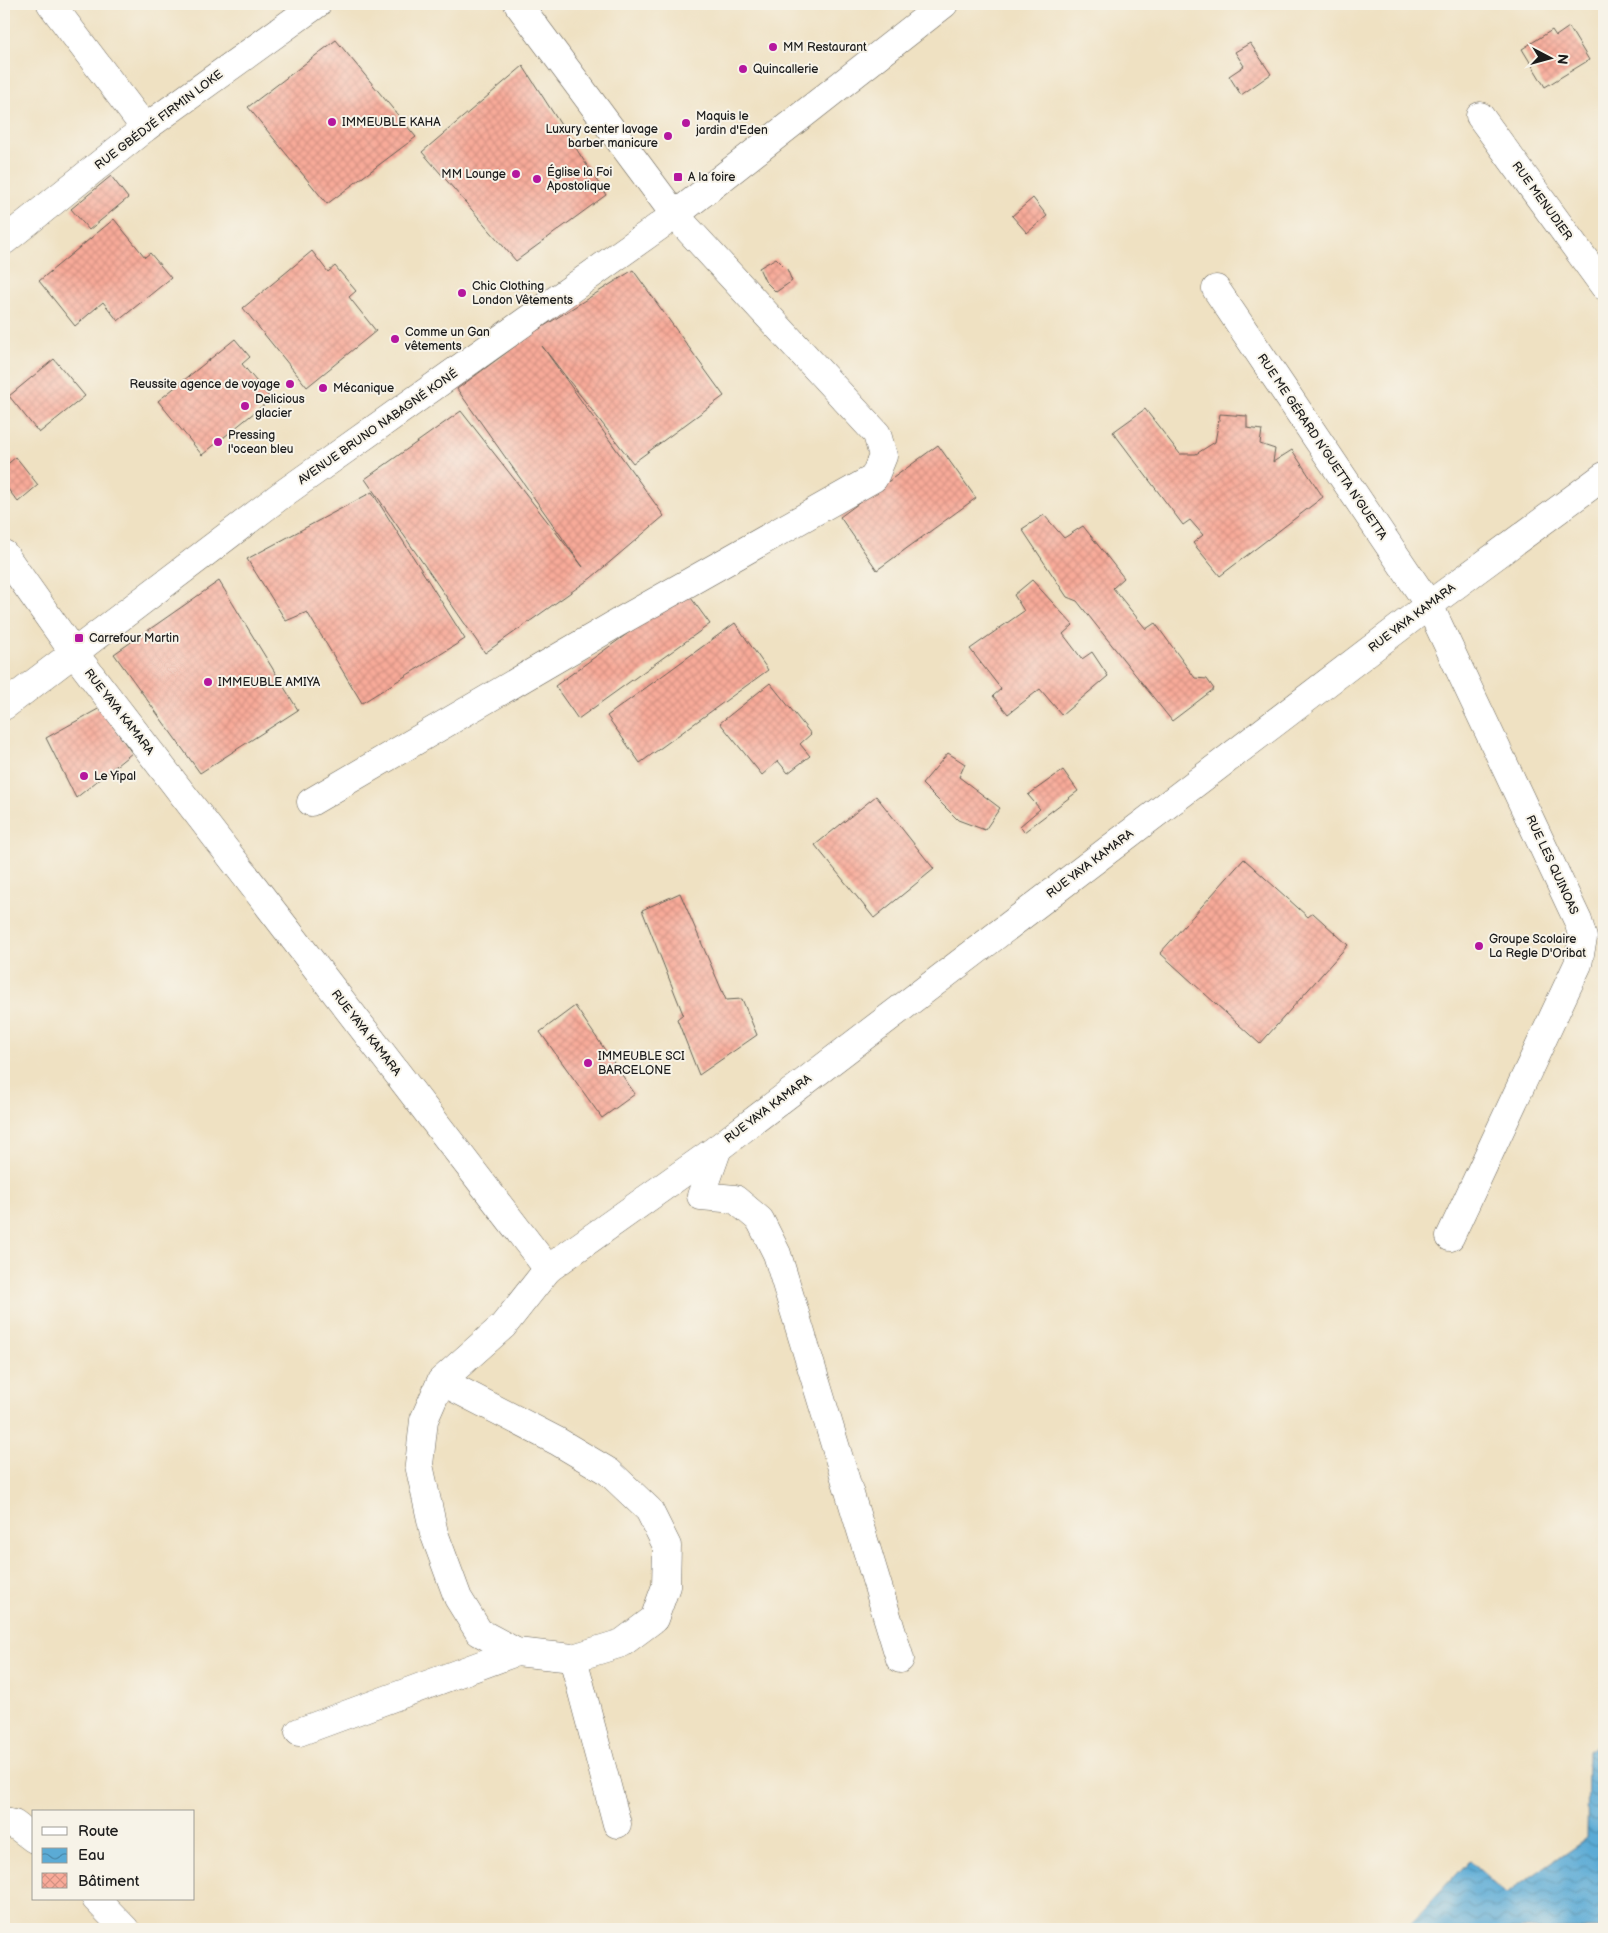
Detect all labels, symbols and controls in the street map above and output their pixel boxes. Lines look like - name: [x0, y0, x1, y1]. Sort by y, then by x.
- north arrow: [1526, 32, 1576, 82]
- place label: MM Restaurant: [783, 40, 867, 55]
- marker: MM Restaurant: [767, 41, 779, 53]
- text: N: [1553, 53, 1571, 65]
- place label: Quincallerie: [753, 62, 818, 77]
- marker: Quincallerie: [737, 63, 749, 75]
- street label: RUE GBÉDJÉ FIRMIN LOKE: [91, 66, 226, 173]
- place label: Maquis le jardin d'Eden: [695, 109, 768, 138]
- place label: IMMEUBLE KAHA: [342, 115, 441, 130]
- marker: IMMEUBLE KAHA: [326, 116, 338, 128]
- marker: Maquis le jardin d'Eden: [680, 117, 692, 129]
- place label: Luxury center lavage barber manicure: [545, 122, 658, 151]
- marker: Luxury center lavage barber manicure: [662, 130, 674, 142]
- street label: RUE MENUDIER: [1508, 159, 1576, 244]
- place label: Église la Foi Apostolique: [547, 164, 613, 194]
- place label: MM Lounge: [441, 167, 506, 182]
- marker: MM Lounge: [510, 168, 522, 180]
- place label: A la foire: [688, 170, 735, 185]
- marker: A la foire: [672, 171, 684, 183]
- marker: Église la Foi Apostolique: [531, 173, 543, 185]
- place label: Chic Clothing London Vêtements: [472, 279, 573, 308]
- marker: Chic Clothing London Vêtements: [456, 287, 468, 299]
- place label: Comme un Gan vêtements: [404, 325, 490, 354]
- marker: Comme un Gan vêtements: [389, 333, 401, 345]
- street label: RUE ME GÉRARD N’GUETTA N’GUETTA: [1254, 351, 1391, 543]
- street label: AVENUE BRUNO NABAGNÉ KONÉ: [295, 365, 461, 488]
- place label: Reussite agence de voyage: [129, 377, 280, 392]
- marker: Reussite agence de voyage: [284, 378, 296, 390]
- place label: Mécanique: [333, 381, 394, 396]
- marker: Mécanique: [317, 382, 329, 394]
- place label: Delicious glacier: [255, 392, 305, 421]
- marker: Delicious glacier: [239, 400, 251, 412]
- place label: Pressing l'ocean bleu: [228, 428, 293, 457]
- marker: Pressing l'ocean bleu: [212, 436, 224, 448]
- street label: RUE YAYA KAMARA: [1366, 580, 1459, 656]
- place label: Carrefour Martin: [89, 631, 179, 646]
- marker: Carrefour Martin: [73, 632, 85, 644]
- street label: RUE YAYA KAMARA: [81, 666, 158, 759]
- place label: IMMEUBLE AMIYA: [218, 675, 321, 690]
- marker: IMMEUBLE AMIYA: [202, 676, 214, 688]
- place label: Le Yipal: [94, 769, 136, 784]
- marker: Le Yipal: [78, 770, 90, 782]
- street label: RUE LES QUINOAS: [1522, 813, 1582, 917]
- street label: RUE YAYA KAMARA: [1044, 826, 1137, 902]
- place label: Groupe Scolaire La Regle D'Oribat: [1489, 932, 1586, 961]
- marker: Groupe Scolaire La Regle D'Oribat: [1473, 940, 1485, 952]
- street label: RUE YAYA KAMARA: [328, 987, 405, 1080]
- place label: IMMEUBLE SCI BARCELONE: [598, 1049, 685, 1078]
- marker: IMMEUBLE SCI BARCELONE: [582, 1057, 594, 1069]
- street label: RUE YAYA KAMARA: [722, 1071, 815, 1147]
- legend: [32, 1810, 195, 1900]
- text: Route: [78, 1822, 119, 1841]
- text: Eau: [78, 1846, 105, 1865]
- text: Bâtiment: [78, 1872, 140, 1891]

